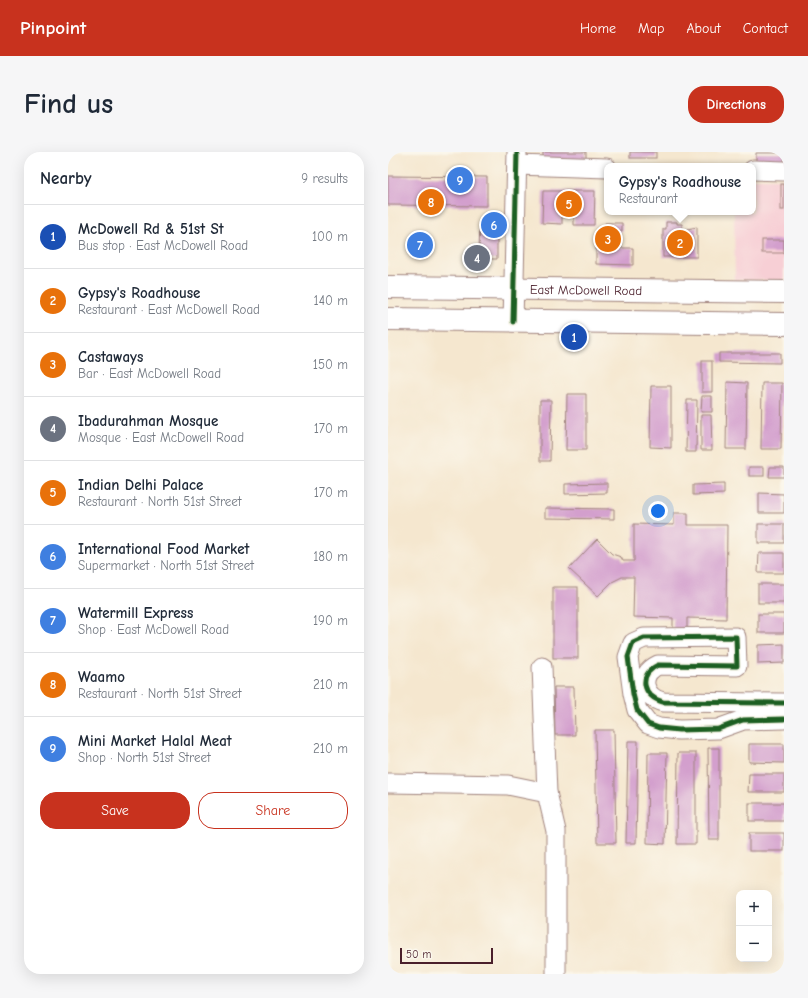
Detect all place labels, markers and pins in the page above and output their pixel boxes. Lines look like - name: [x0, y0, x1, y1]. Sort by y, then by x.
- pin: 9: [447, 165, 473, 195]
- pin: 8: [418, 187, 444, 217]
- pin: 5: [556, 189, 582, 219]
- pin: 6: [481, 210, 507, 240]
- pin: 3: [595, 224, 621, 254]
- pin: 2: [667, 228, 693, 258]
- pin: 7: [407, 230, 433, 260]
- pin: 4: [464, 243, 490, 273]
- pin: 1: [561, 322, 587, 352]

